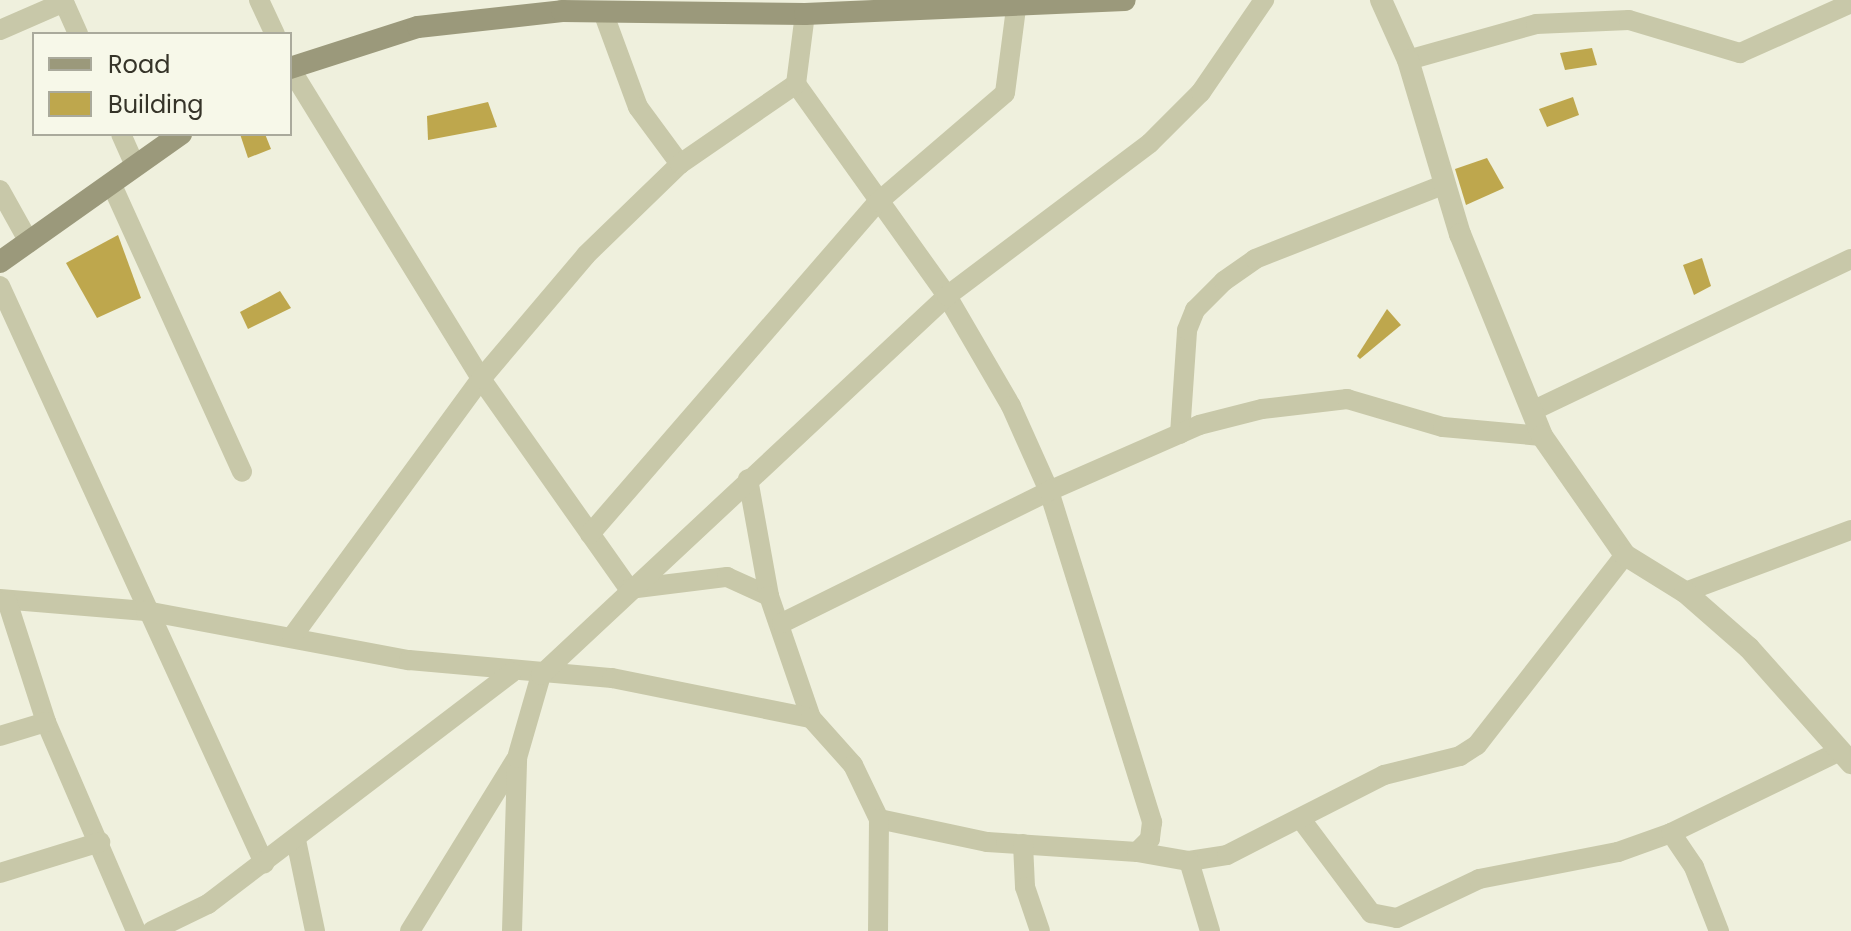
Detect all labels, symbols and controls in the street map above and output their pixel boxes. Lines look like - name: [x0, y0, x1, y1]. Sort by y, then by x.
- legend: [32, 32, 292, 136]
- text: Road: [108, 48, 170, 81]
- text: Building: [108, 88, 204, 121]

